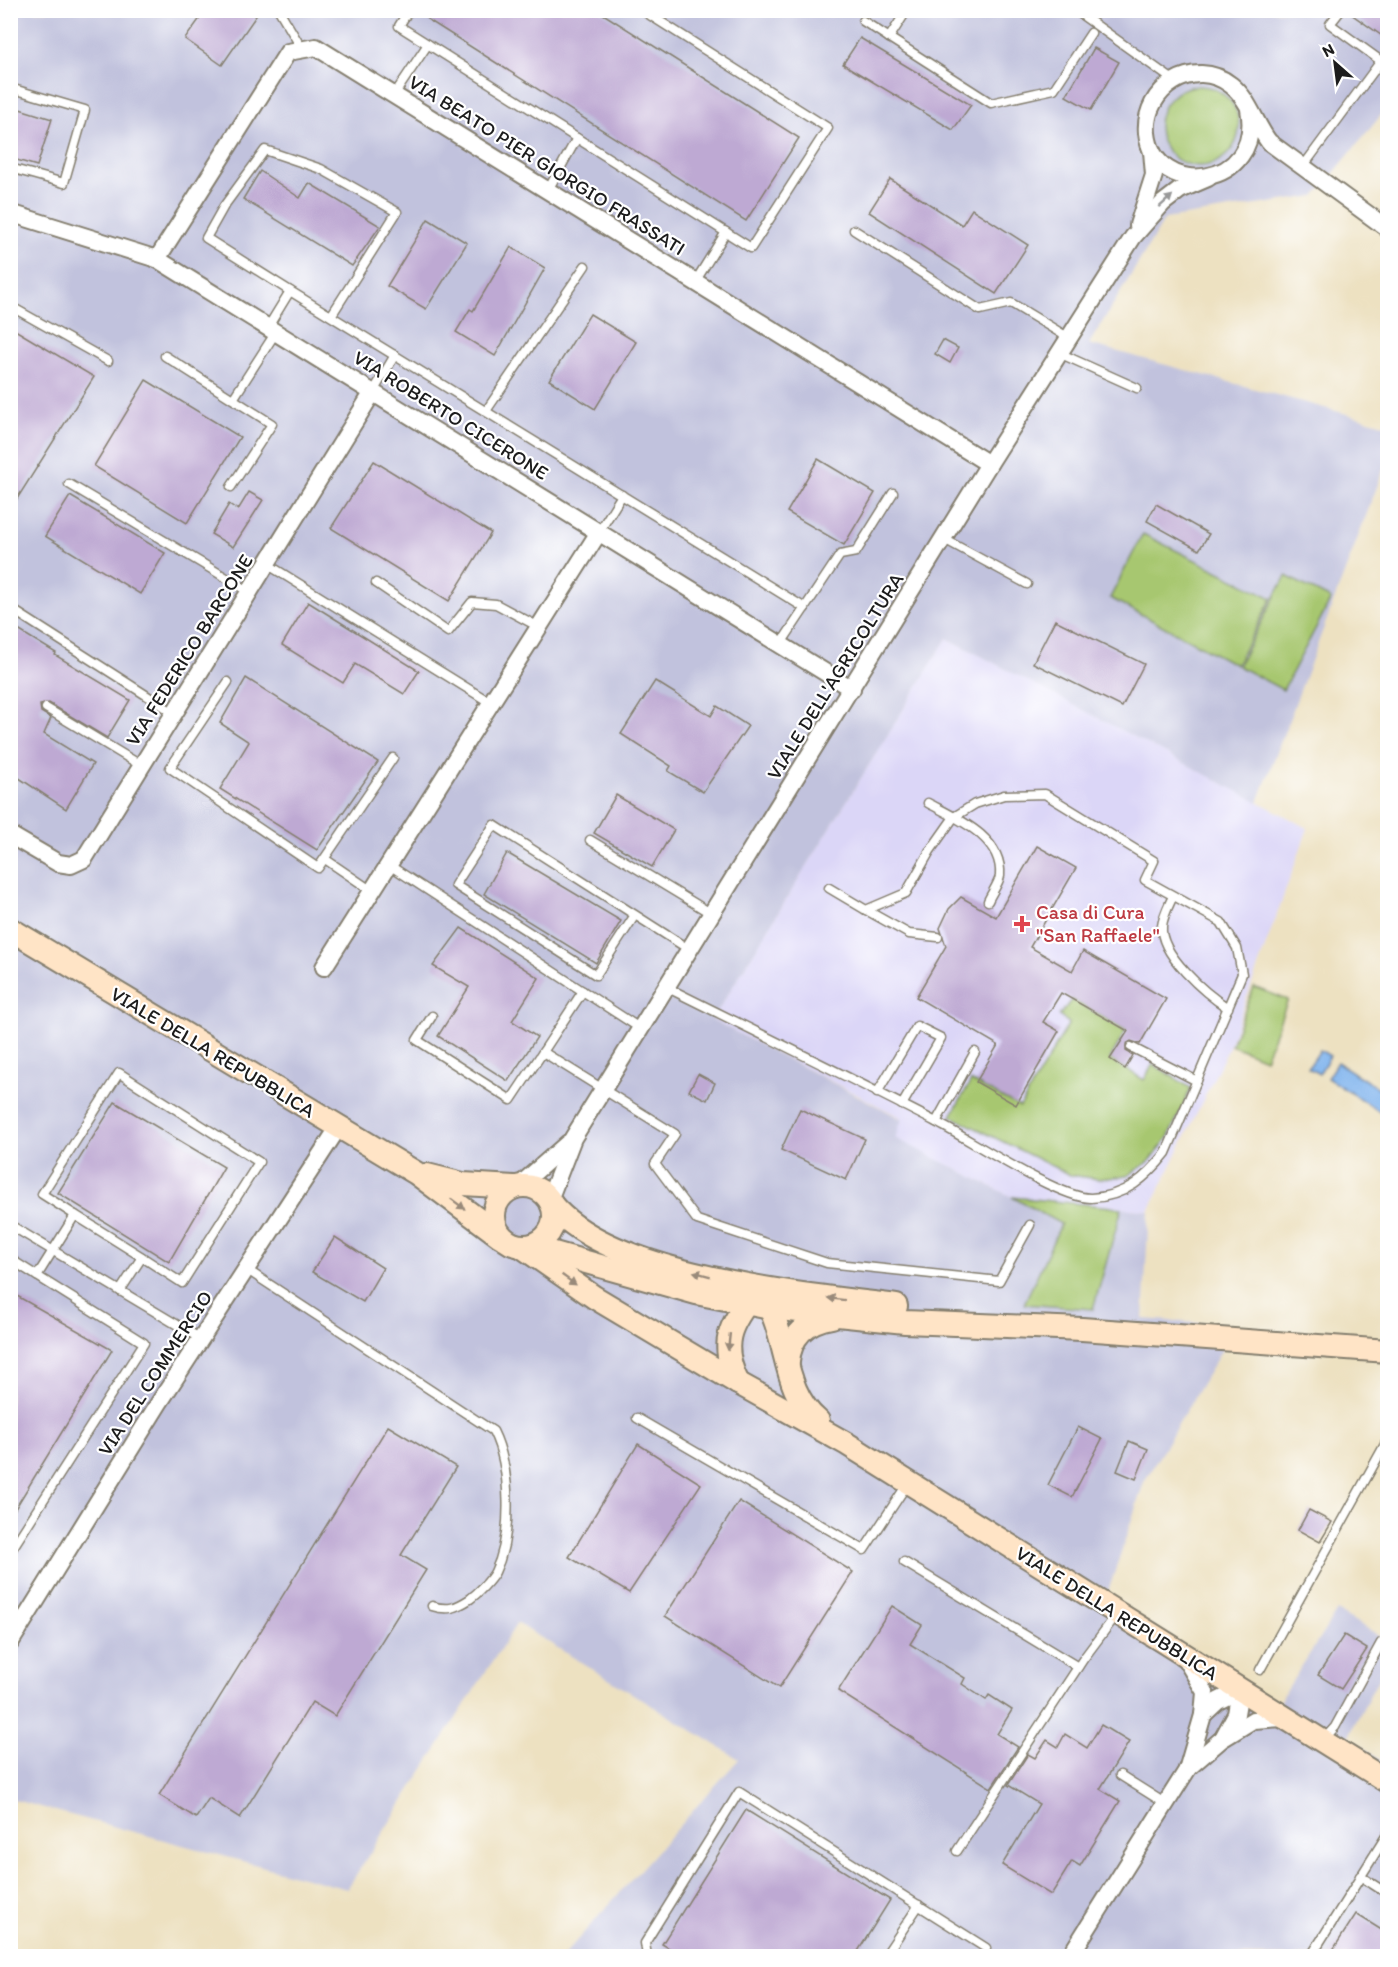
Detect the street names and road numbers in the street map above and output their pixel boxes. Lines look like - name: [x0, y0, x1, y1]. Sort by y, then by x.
- street label: VIA BEATO PIER GIORGIO FRASSATI: [404, 70, 690, 260]
- street label: VIA ROBERTO CICERONE: [349, 345, 553, 485]
- street label: VIA FEDERICO BARCONE: [120, 550, 258, 750]
- street label: VIALE DELL'AGRICOLTURA: [761, 568, 909, 784]
- street label: VIALE DELLA REPUBBLICA: [106, 981, 320, 1123]
- street label: VIA DEL COMMERCIO: [93, 1286, 217, 1460]
- street label: VIALE DELLA REPUBBLICA: [1011, 1541, 1223, 1685]

